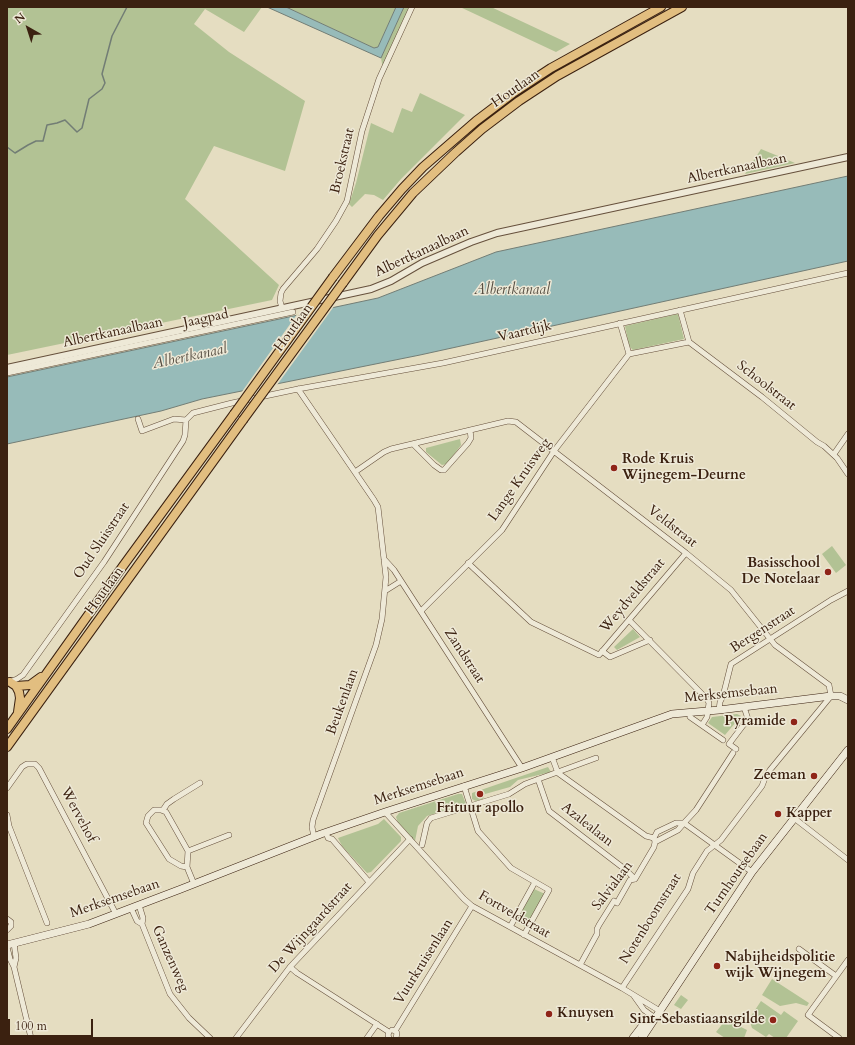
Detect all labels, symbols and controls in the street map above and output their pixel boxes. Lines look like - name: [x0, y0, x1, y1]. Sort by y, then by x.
- north arrow: [8, 8, 48, 48]
- text: N: [12, 9, 29, 27]
- street label: Houtlaan: [489, 66, 543, 112]
- street label: Broekstraat: [327, 127, 359, 195]
- street label: Albertkanaalbaan: [686, 150, 788, 188]
- street label: Albertkanaalbaan: [372, 223, 472, 281]
- water label: Albertkanaal: [474, 282, 550, 300]
- street label: Houtlaan: [271, 301, 317, 355]
- street label: Jaagpad: [182, 306, 230, 332]
- street label: Albertkanaalbaan: [62, 314, 164, 352]
- street label: Vaartdijk: [496, 318, 554, 346]
- water label: Albertkanaal: [151, 340, 229, 374]
- street label: Schoolstraat: [733, 358, 799, 414]
- street label: Lange Kruisweg: [485, 435, 555, 525]
- place label: Rode Kruis Wijnegem-Deurne: [622, 452, 746, 484]
- marker: Rode Kruis Wijnegem-Deurne: [609, 463, 619, 473]
- street label: Oud Sluisstraat: [70, 500, 134, 582]
- street label: Veldstraat: [644, 502, 700, 552]
- street label: Weydveldstraat: [597, 555, 669, 637]
- place label: Basisschool De Notelaar: [742, 556, 820, 588]
- street label: Houtlaan: [82, 564, 128, 618]
- marker: Basisschool De Notelaar: [823, 567, 833, 577]
- street label: Bergenstraat: [727, 603, 799, 657]
- street label: Zandstraat: [440, 625, 488, 687]
- street label: Beukenlaan: [323, 667, 363, 737]
- street label: Merksemsebaan: [684, 681, 778, 707]
- place label: Pyramide: [724, 714, 786, 730]
- marker: Pyramide: [789, 717, 799, 727]
- street label: Merksemsebaan: [372, 765, 466, 809]
- place label: Zeeman: [753, 768, 806, 784]
- marker: Zeeman: [809, 771, 819, 781]
- street label: Wervehof: [57, 785, 99, 845]
- marker: Frituur apollo: [475, 789, 485, 799]
- street label: Azalealaan: [557, 799, 617, 851]
- place label: Frituur apollo: [436, 801, 524, 817]
- place label: Kapper: [786, 806, 832, 822]
- marker: Kapper: [773, 809, 783, 819]
- street label: Turnhoutsebaan: [702, 829, 772, 919]
- street label: Salvialaan: [589, 858, 637, 914]
- street label: Notenboomstraat: [616, 871, 686, 967]
- street label: Merksemsebaan: [68, 876, 162, 922]
- street label: De Wijngaardstraat: [266, 879, 356, 977]
- street label: Fortveldstraat: [475, 888, 553, 942]
- street label: Vuurkruisenlaan: [391, 916, 457, 1008]
- street label: Ganzenweg: [148, 923, 192, 995]
- place label: Nabijheidspolitie wijk Wijnegem: [725, 950, 835, 982]
- marker: Nabijheidspolitie wijk Wijnegem: [712, 961, 722, 971]
- place label: Knuysen: [557, 1006, 614, 1022]
- marker: Knuysen: [544, 1009, 554, 1019]
- scale bar: [10, 1011, 95, 1037]
- place label: Sint-Sebastiaansgilde: [630, 1012, 765, 1028]
- marker: Sint-Sebastiaansgilde: [768, 1015, 778, 1025]
- text: 100 m: [15, 1018, 47, 1034]

